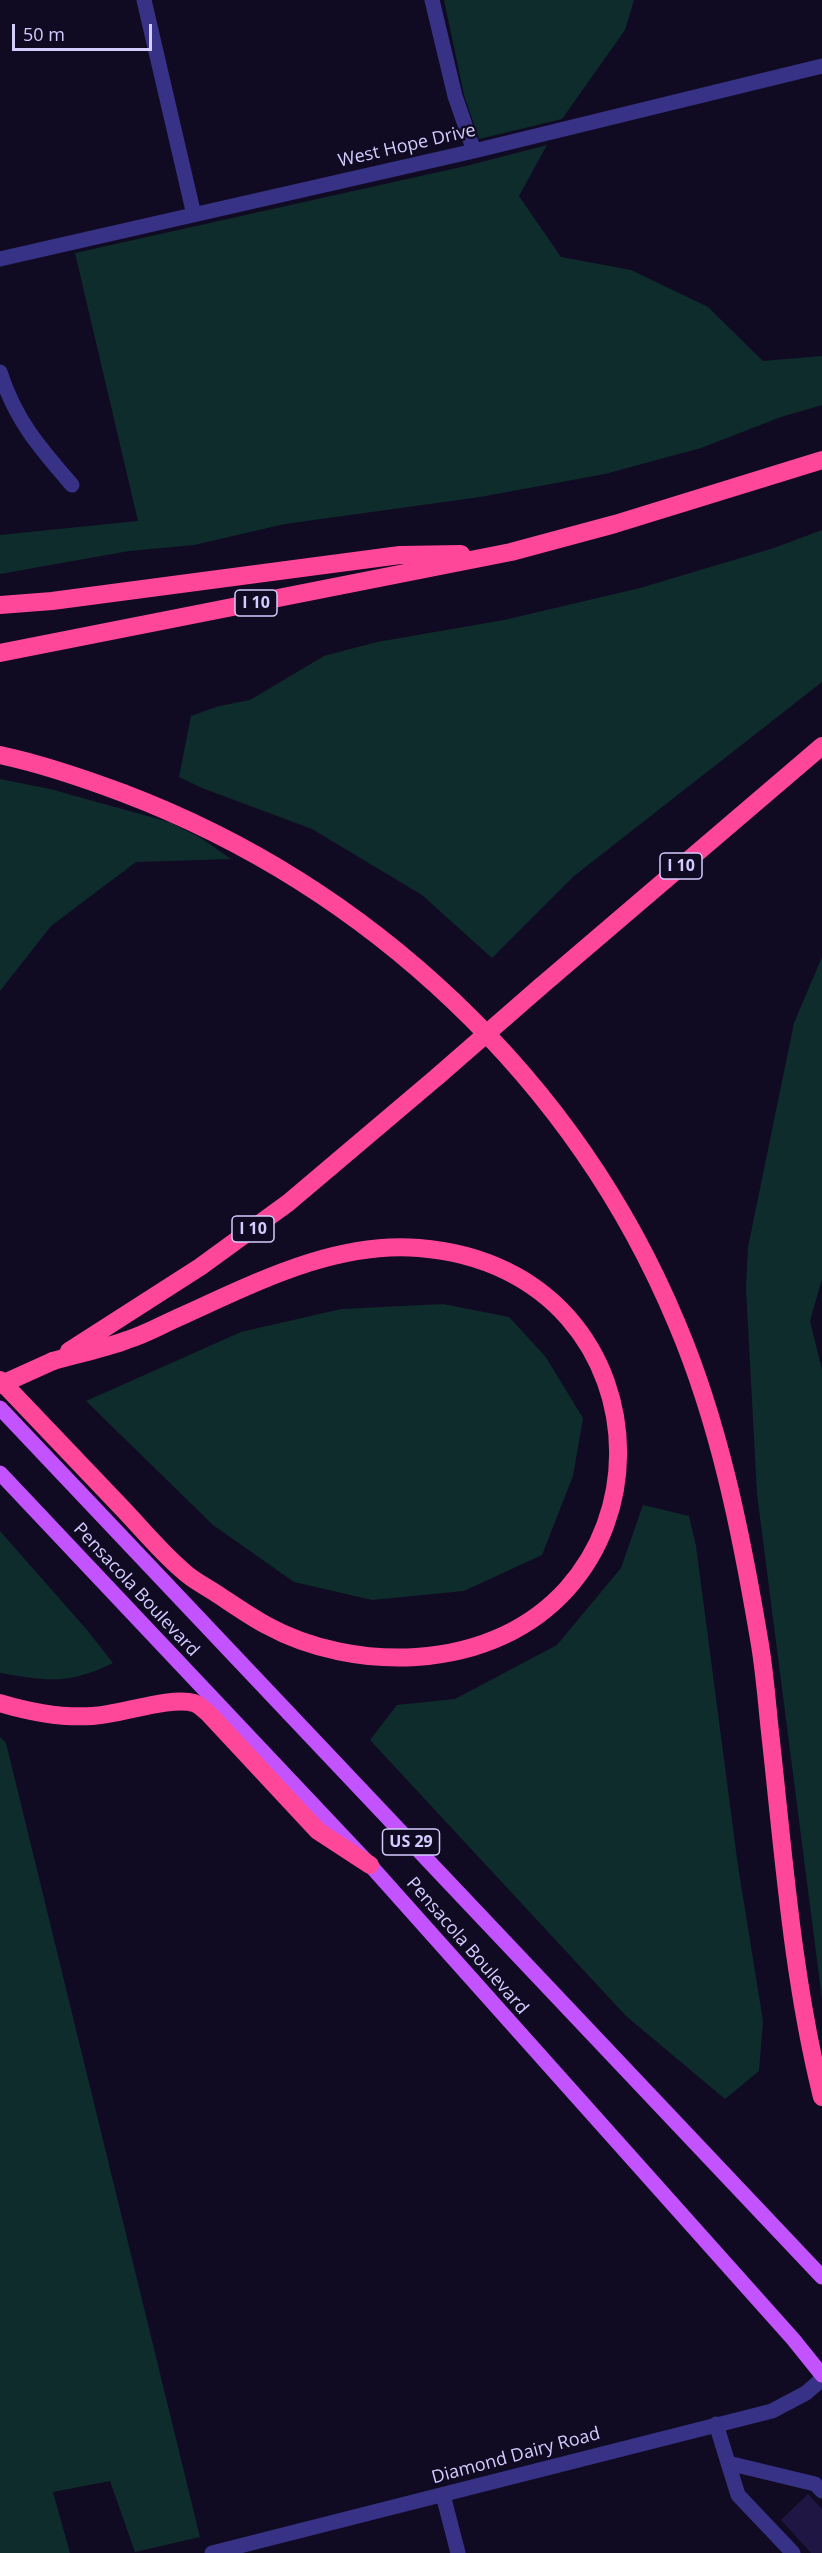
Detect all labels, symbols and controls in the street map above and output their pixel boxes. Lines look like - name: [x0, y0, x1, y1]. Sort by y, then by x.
- scale bar: [15, 12, 154, 50]
- text: 50 m: [23, 22, 65, 46]
- street label: West Hope Drive: [336, 120, 478, 172]
- road number: I 10: [235, 590, 277, 616]
- road number: I 10: [660, 853, 702, 879]
- road number: I 10: [232, 1216, 274, 1242]
- street label: Pensacola Boulevard: [69, 1519, 203, 1661]
- road number: US 29: [382, 1829, 440, 1855]
- street label: Pensacola Boulevard: [402, 1873, 532, 2019]
- street label: Diamond Dairy Road: [429, 2423, 603, 2489]

